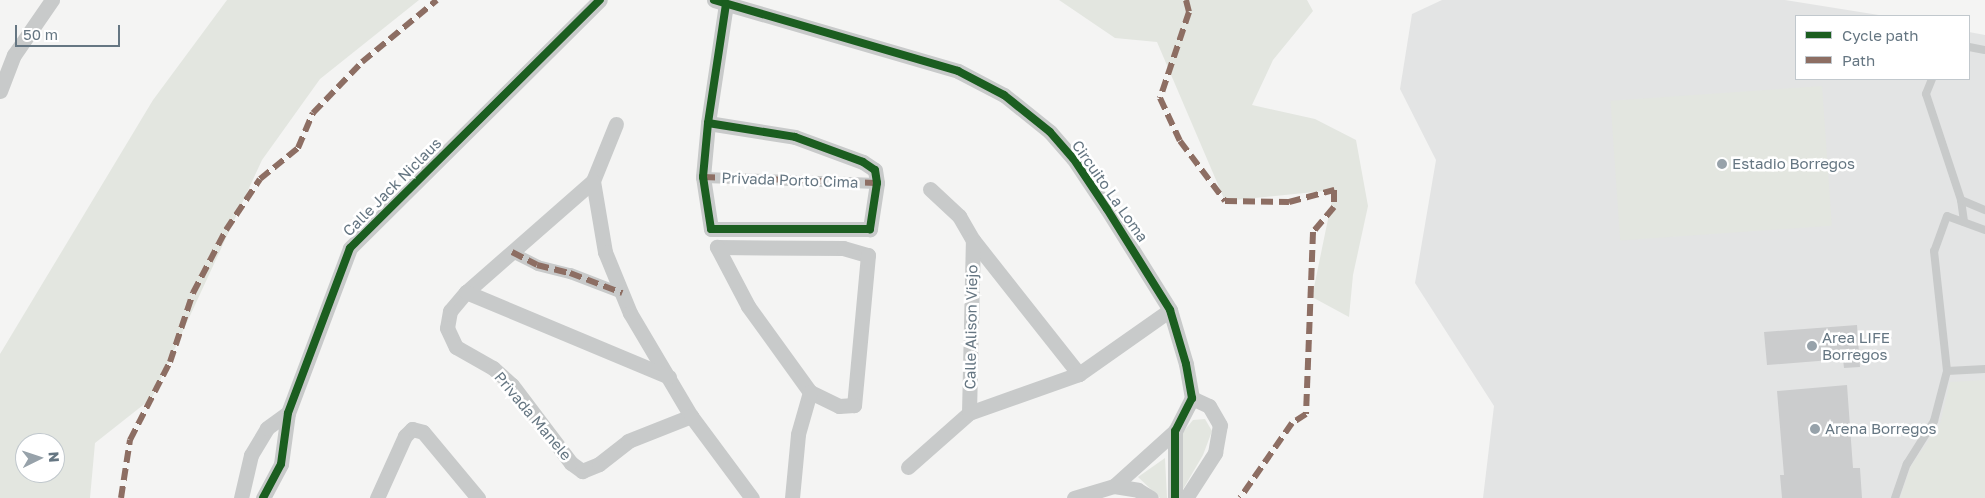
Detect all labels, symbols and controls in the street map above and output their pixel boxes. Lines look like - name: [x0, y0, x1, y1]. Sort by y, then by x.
- scale bar: [18, 15, 122, 47]
- legend: [1795, 15, 1970, 80]
- text: 50 m: [23, 25, 58, 43]
- text: Cycle path: [1842, 26, 1918, 44]
- text: Path: [1842, 51, 1875, 69]
- street label: Calle Jack Niclaus: [339, 134, 445, 240]
- street label: Circuito La Loma: [1068, 137, 1152, 245]
- place label: Estadio Borregos: [1732, 155, 1855, 173]
- marker: Estadio Borregos: [1716, 158, 1728, 170]
- street label: Privada Porto Cima: [721, 169, 859, 191]
- street label: Calle Alison Viejo: [961, 264, 981, 390]
- place label: Area LIFE Borregos: [1822, 328, 1890, 363]
- marker: Area LIFE Borregos: [1806, 340, 1818, 352]
- street label: Privada Manele: [491, 368, 575, 464]
- place label: Arena Borregos: [1825, 420, 1936, 438]
- marker: Arena Borregos: [1809, 423, 1821, 435]
- north arrow: [15, 433, 65, 483]
- text: N: [46, 451, 63, 463]

